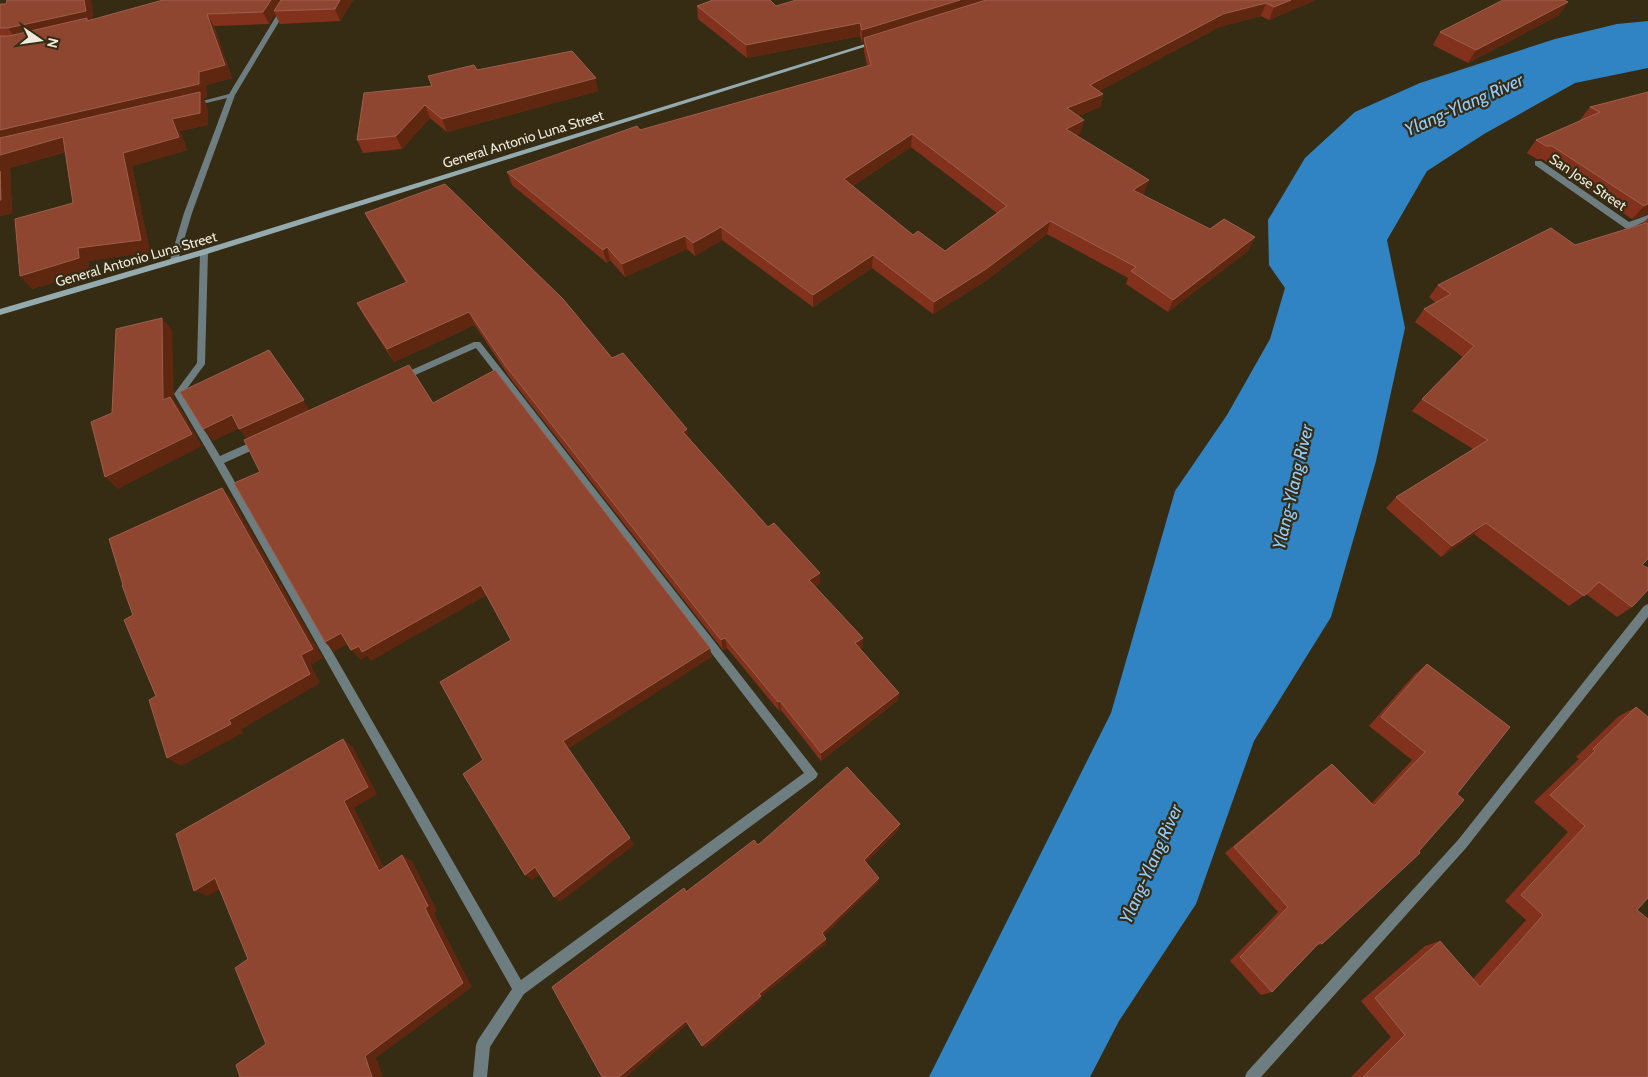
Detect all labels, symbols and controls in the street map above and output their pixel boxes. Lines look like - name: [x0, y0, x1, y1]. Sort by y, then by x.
- north arrow: [15, 15, 65, 65]
- text: N: [43, 36, 63, 50]
- water label: Ylang-Ylang River: [1401, 68, 1528, 141]
- street label: General Antonio Luna Street: [440, 106, 606, 172]
- street label: San Jose Street: [1546, 150, 1630, 215]
- street label: General Antonio Luna Street: [53, 227, 219, 291]
- water label: Ylang-Ylang River: [1268, 421, 1318, 552]
- water label: Ylang-Ylang River: [1115, 800, 1188, 927]

